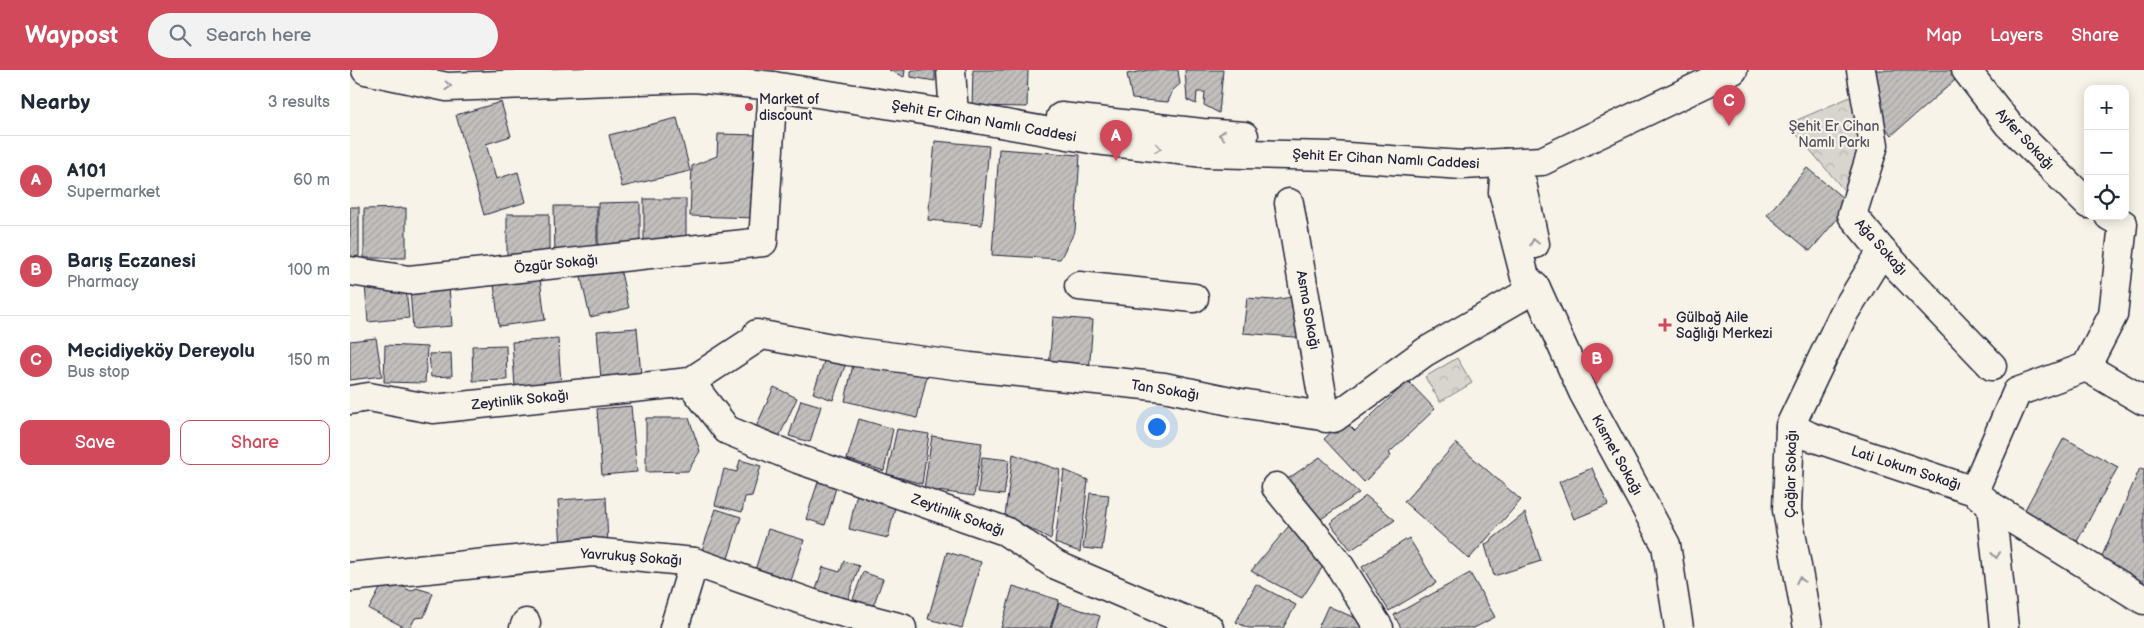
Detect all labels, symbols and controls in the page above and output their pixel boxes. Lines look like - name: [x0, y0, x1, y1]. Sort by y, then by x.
- search box: [148, 13, 498, 58]
- text: Waypost: [25, 21, 118, 50]
- icon: search: [166, 21, 194, 49]
- text: Search here: [206, 24, 311, 47]
- text: Map: [1926, 25, 1962, 46]
- text: Layers: [1990, 25, 2043, 46]
- text: Share: [2071, 25, 2119, 46]
- one-way arrow: [445, 80, 453, 91]
- pin: C: [1713, 85, 1745, 126]
- map controls: [2084, 85, 2129, 220]
- button: +: [2084, 85, 2129, 130]
- text: Nearby: [20, 90, 90, 115]
- place label: Market of discount: [759, 91, 820, 124]
- text: 3 results: [268, 93, 330, 112]
- street label: Şehit Er Cihan Namlı Caddesi: [890, 96, 1078, 146]
- marker: Market of discount: [743, 101, 755, 113]
- street label: Ayfer Sokağı: [1992, 105, 2058, 173]
- park label: Şehit Er Cihan Namlı Parkı: [1789, 118, 1879, 151]
- pin: A: [1100, 120, 1132, 161]
- one-way arrow: [1218, 129, 1226, 140]
- button: −: [2084, 130, 2129, 175]
- one-way arrow: [1154, 142, 1162, 153]
- street label: Şehit Er Cihan Namlı Caddesi: [1292, 146, 1480, 172]
- text: A101: [67, 160, 106, 183]
- text: A: [31, 171, 41, 190]
- text: 60 m: [293, 171, 330, 190]
- button: locate: [2084, 175, 2129, 220]
- text: Supermarket: [67, 183, 160, 202]
- street label: Ağa Sokağı: [1851, 215, 1911, 279]
- one-way arrow: [1529, 237, 1540, 246]
- text: Barış Eczanesi: [67, 250, 196, 273]
- street label: Özgür Sokağı: [513, 250, 599, 277]
- text: B: [30, 261, 42, 280]
- text: 100 m: [287, 261, 330, 280]
- street label: Asma Sokağı: [1293, 269, 1323, 351]
- text: Pharmacy: [67, 273, 139, 292]
- place label: Gülbağ Aile Sağlığı Merkezi: [1676, 309, 1772, 342]
- marker: Gülbağ Aile Sağlığı Merkezi: [1658, 318, 1672, 332]
- text: Mecidiyeköy Dereyolu: [67, 340, 255, 363]
- pin: B: [1581, 343, 1613, 384]
- text: C: [30, 351, 42, 370]
- text: 150 m: [288, 351, 330, 370]
- text: Bus stop: [67, 363, 130, 382]
- street label: Tan Sokağı: [1130, 376, 1200, 404]
- street label: Zeytinlik Sokağı: [470, 386, 569, 414]
- street label: Kısmet Sokağı: [1588, 412, 1646, 498]
- your location: [1144, 414, 1170, 440]
- button: Save: [20, 420, 170, 465]
- button: Share: [180, 420, 330, 465]
- street label: Çağlar Sokağı: [1782, 430, 1800, 518]
- street label: Lati Lokum Sokağı: [1849, 442, 1963, 494]
- street label: Zeytinlik Sokağı: [908, 490, 1007, 540]
- street label: Yavrukuş Sokağı: [579, 545, 682, 569]
- one-way arrow: [1990, 551, 2001, 559]
- one-way arrow: [1795, 576, 1805, 584]

